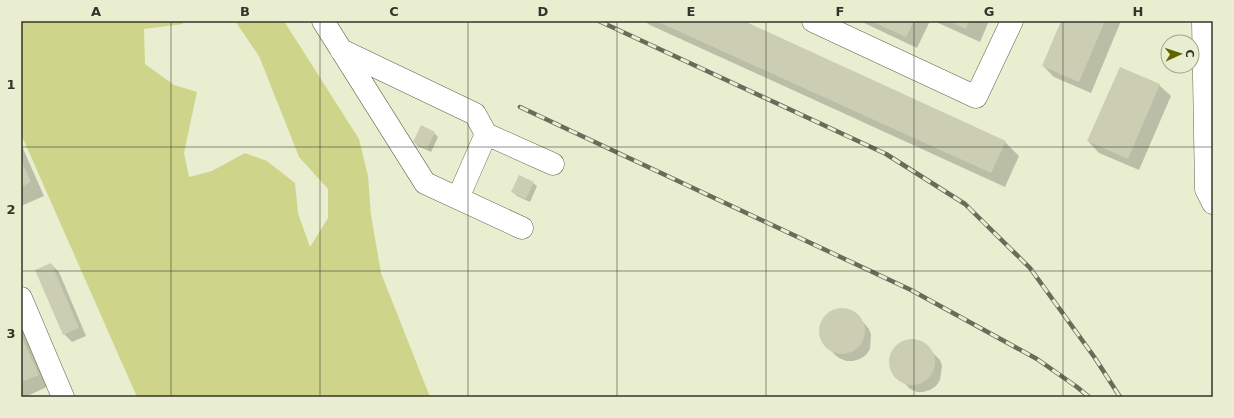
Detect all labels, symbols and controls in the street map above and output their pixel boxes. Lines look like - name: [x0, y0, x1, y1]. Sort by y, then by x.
- text: A: [91, 4, 101, 19]
- text: B: [240, 4, 250, 19]
- text: C: [389, 4, 399, 19]
- text: D: [538, 4, 549, 19]
- text: E: [687, 4, 695, 19]
- text: F: [836, 4, 844, 19]
- text: G: [984, 4, 994, 19]
- text: H: [1133, 4, 1143, 19]
- north arrow: [1160, 34, 1200, 74]
- text: С: [1183, 49, 1196, 58]
- text: 1: [6, 77, 16, 92]
- text: 2: [6, 202, 16, 217]
- text: 3: [6, 326, 16, 341]

